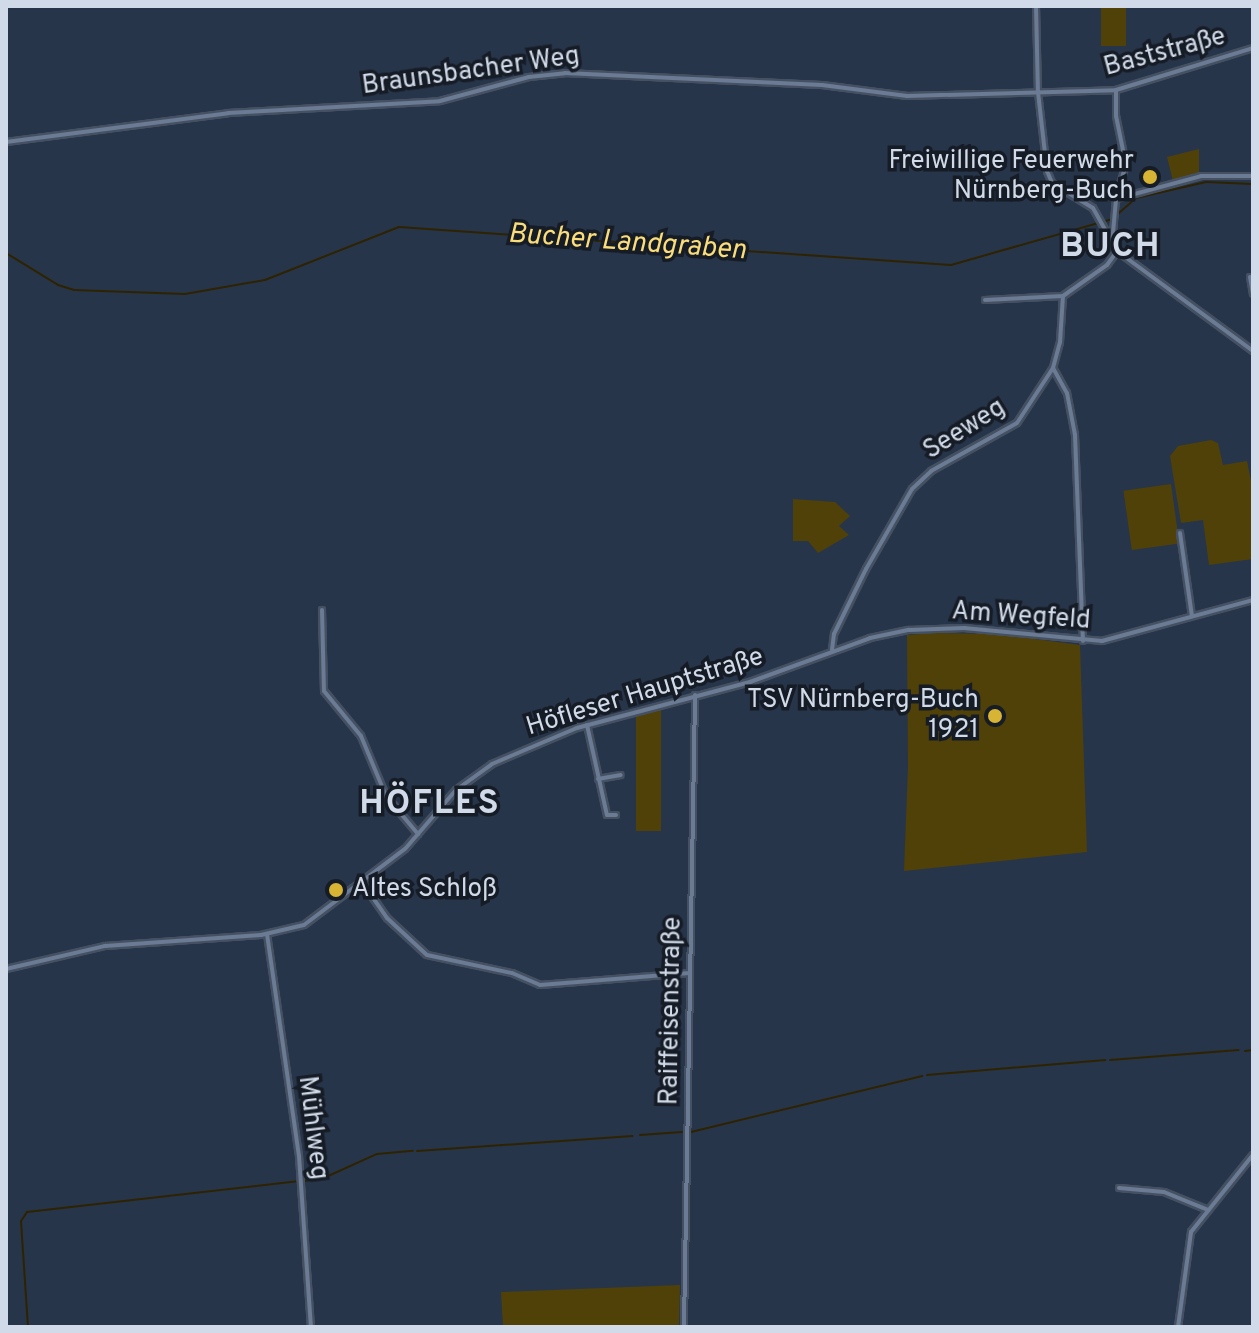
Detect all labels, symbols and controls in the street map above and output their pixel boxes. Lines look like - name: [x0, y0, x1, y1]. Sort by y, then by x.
- street label: Baststraße: [1101, 22, 1229, 84]
- street label: Braunsbacher Weg: [360, 41, 582, 103]
- place label: Freiwillige Feuerwehr Nürnberg-Buch: [888, 146, 1134, 208]
- marker: Freiwillige Feuerwehr Nürnberg-Buch: [1141, 168, 1159, 186]
- water label: Bucher Landgraben: [507, 218, 747, 268]
- district label: BUCH: [1060, 228, 1162, 268]
- street label: Seeweg: [918, 393, 1012, 467]
- street label: Am Wegfeld: [950, 597, 1092, 637]
- street label: Höfleser Hauptstraße: [523, 642, 767, 744]
- place label: TSV Nürnberg-Buch 1921: [746, 685, 979, 746]
- marker: TSV Nürnberg-Buch 1921: [986, 707, 1004, 725]
- district label: HÖFLES: [359, 785, 501, 825]
- place label: Altes Schloß: [352, 874, 497, 906]
- marker: Altes Schloß: [327, 881, 345, 899]
- street label: Raiffeisenstraße: [655, 916, 689, 1106]
- street label: Mühlweg: [290, 1074, 334, 1182]

